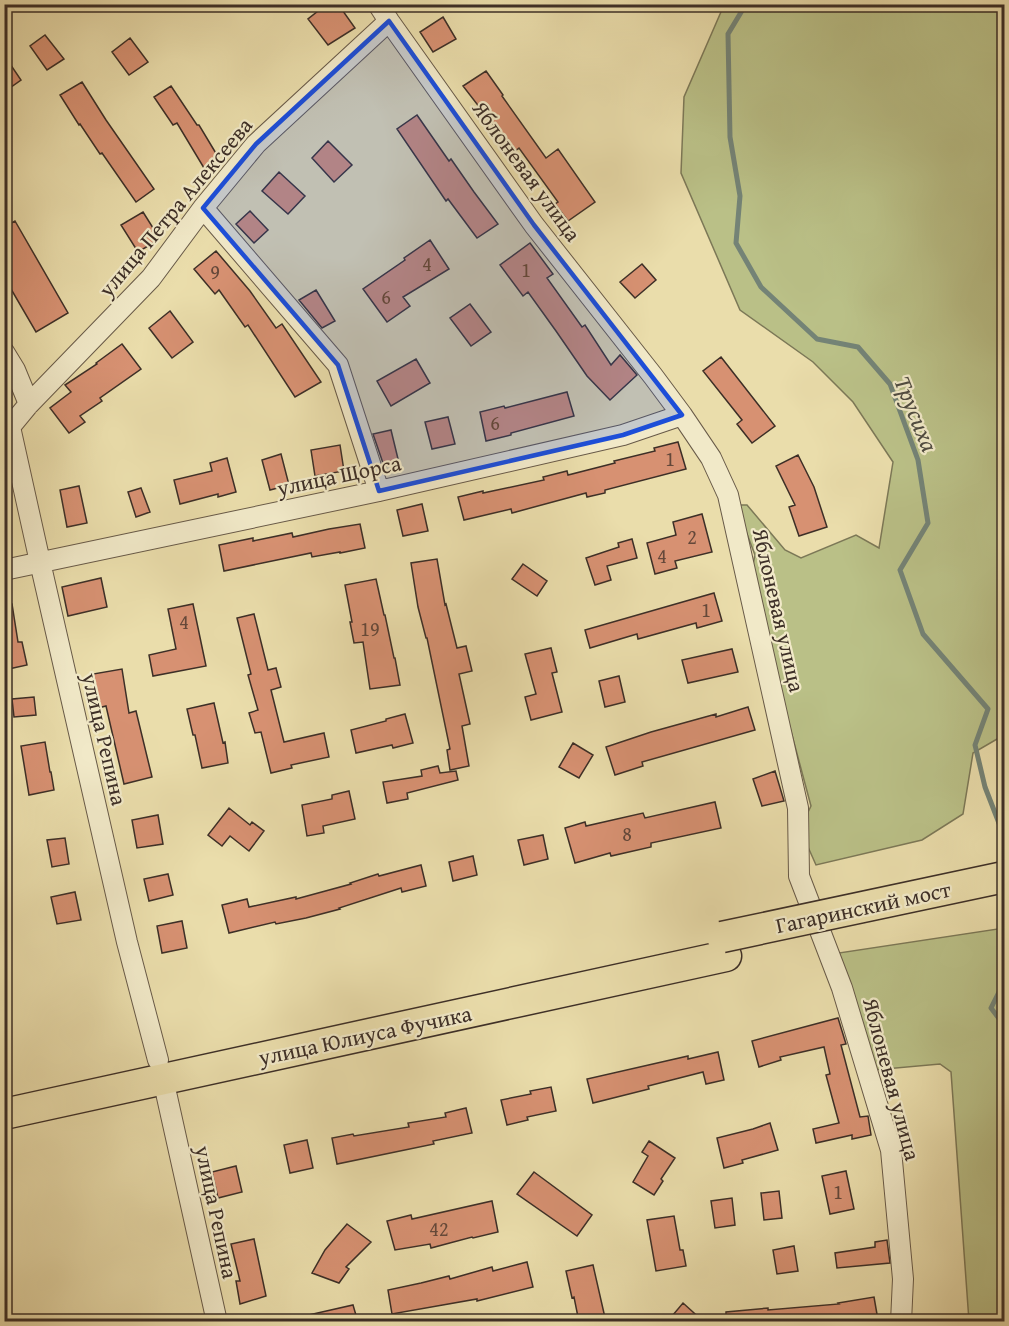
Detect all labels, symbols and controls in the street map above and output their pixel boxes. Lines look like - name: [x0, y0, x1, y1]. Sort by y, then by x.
- street label: Яблоневая улица: [464, 93, 589, 248]
- street label: улица Петра Алексеева: [90, 110, 260, 304]
- house number: 4: [422, 249, 432, 278]
- house number: 1: [521, 255, 531, 284]
- house number: 9: [210, 257, 220, 286]
- house number: 6: [381, 282, 391, 311]
- water label: Трусиха: [885, 371, 947, 457]
- house number: 6: [490, 408, 500, 437]
- house number: 1: [665, 444, 675, 473]
- street label: улица Щорса: [273, 446, 405, 504]
- house number: 2: [687, 522, 697, 551]
- street label: Яблоневая улица: [744, 524, 814, 696]
- house number: 4: [657, 541, 667, 570]
- house number: 1: [701, 595, 711, 624]
- house number: 4: [179, 607, 189, 636]
- house number: 19: [360, 614, 380, 643]
- street label: улица Репина: [74, 669, 136, 809]
- house number: 8: [622, 819, 632, 848]
- street label: Гагаринский мост: [773, 873, 954, 941]
- street label: Яблоневая улица: [855, 993, 929, 1164]
- street label: улица Юлиуса Фучика: [255, 997, 475, 1073]
- street label: улица Репина: [187, 1142, 247, 1282]
- house number: 1: [833, 1177, 843, 1206]
- house number: 42: [429, 1214, 449, 1243]

